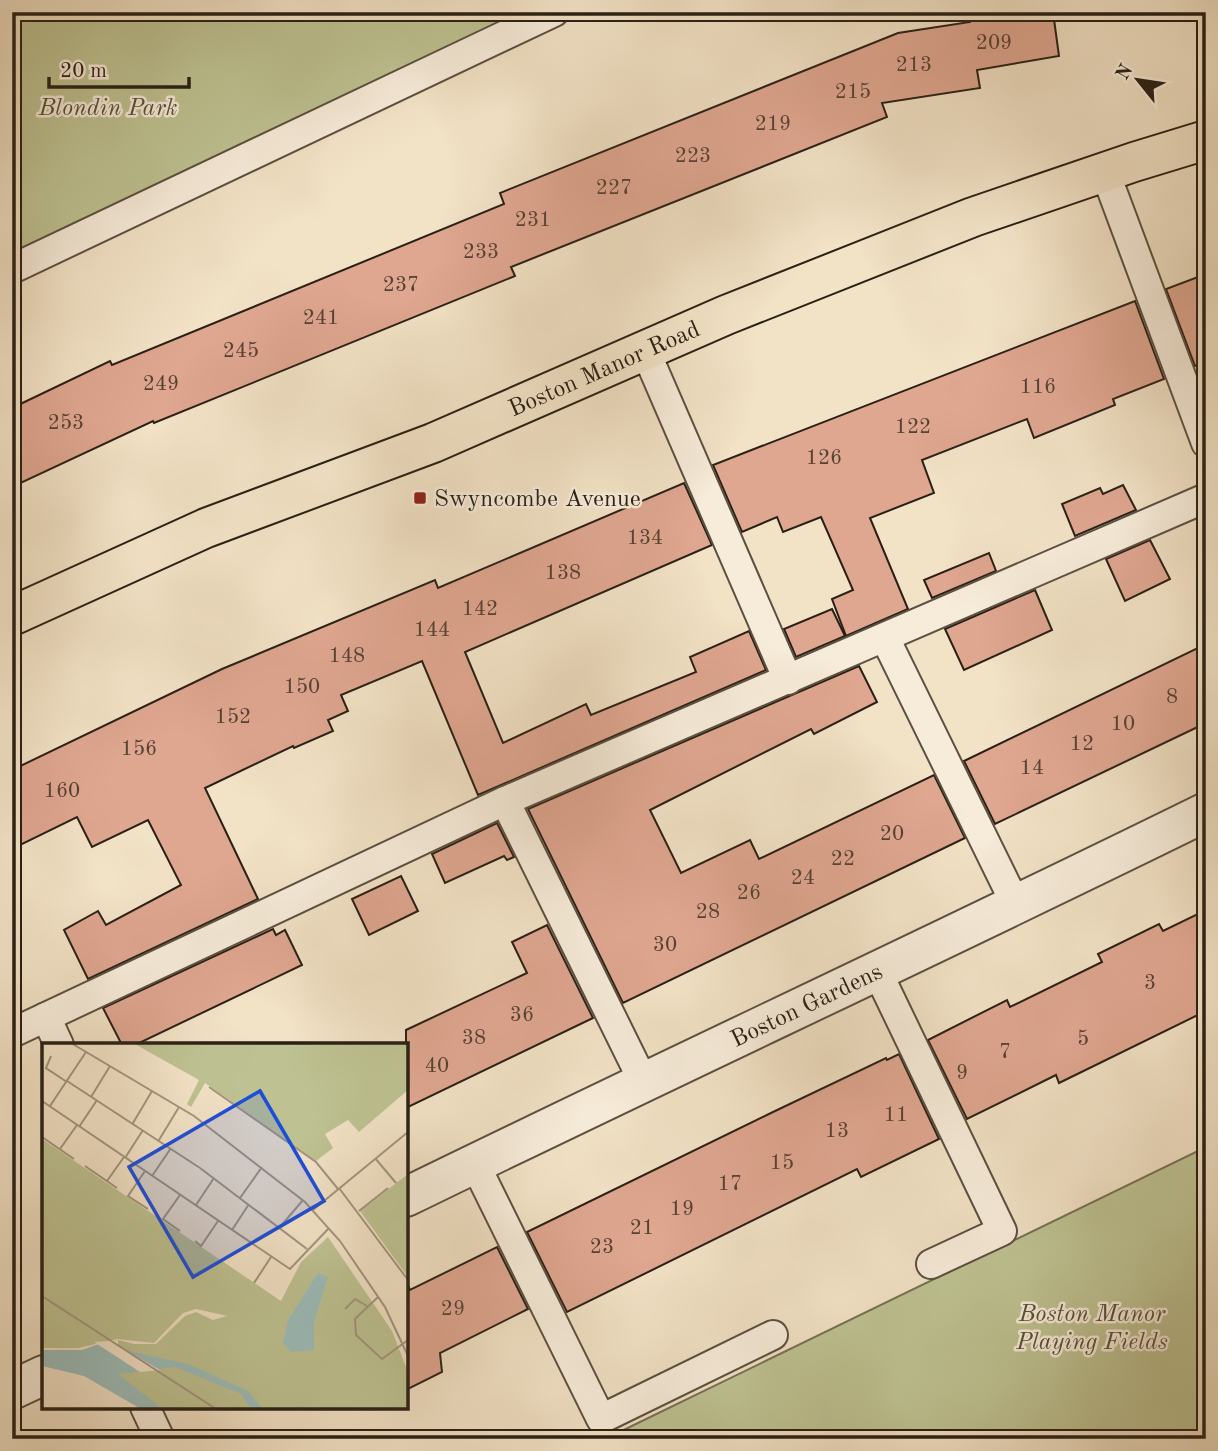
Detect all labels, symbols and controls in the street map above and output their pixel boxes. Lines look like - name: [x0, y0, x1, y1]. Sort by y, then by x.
- house number: 209: [976, 33, 1012, 54]
- scale bar: [49, 46, 189, 90]
- north arrow: [1102, 46, 1172, 116]
- house number: 213: [896, 55, 932, 76]
- text: 20 m: [60, 61, 107, 82]
- text: N: [1114, 61, 1138, 84]
- house number: 215: [835, 82, 871, 103]
- park label: Blondin Park: [37, 97, 178, 121]
- house number: 219: [755, 114, 791, 135]
- house number: 223: [675, 146, 711, 167]
- house number: 227: [596, 178, 632, 199]
- house number: 231: [515, 210, 551, 231]
- house number: 233: [463, 242, 499, 263]
- house number: 237: [383, 275, 419, 296]
- house number: 241: [303, 308, 339, 329]
- street label: Boston Manor Road: [506, 318, 704, 422]
- house number: 245: [223, 341, 259, 362]
- house number: 249: [143, 374, 179, 395]
- house number: 116: [1020, 377, 1056, 398]
- house number: 253: [48, 413, 84, 434]
- house number: 122: [895, 417, 931, 438]
- house number: 126: [806, 448, 842, 469]
- place label: Swyncombe Avenue: [434, 488, 641, 512]
- marker: Swyncombe Avenue: [412, 490, 428, 506]
- house number: 134: [627, 528, 663, 549]
- house number: 138: [545, 563, 581, 584]
- house number: 142: [462, 599, 498, 620]
- house number: 144: [414, 620, 450, 641]
- house number: 148: [329, 646, 365, 667]
- house number: 150: [284, 677, 320, 698]
- house number: 8: [1166, 687, 1178, 708]
- house number: 152: [215, 707, 251, 728]
- house number: 10: [1111, 714, 1135, 735]
- house number: 12: [1070, 734, 1094, 755]
- house number: 156: [121, 739, 157, 760]
- house number: 14: [1020, 758, 1044, 779]
- house number: 160: [44, 781, 80, 802]
- house number: 20: [880, 824, 904, 845]
- house number: 22: [831, 849, 855, 870]
- house number: 24: [791, 868, 815, 889]
- house number: 26: [737, 883, 761, 904]
- house number: 28: [696, 902, 720, 923]
- house number: 30: [653, 935, 677, 956]
- street label: Boston Gardens: [728, 960, 887, 1053]
- house number: 3: [1144, 973, 1156, 994]
- house number: 36: [510, 1005, 534, 1026]
- house number: 38: [462, 1028, 486, 1049]
- house number: 5: [1077, 1029, 1089, 1050]
- house number: 7: [999, 1042, 1011, 1063]
- inset map: [42, 1043, 408, 1409]
- house number: 40: [425, 1056, 449, 1077]
- house number: 9: [956, 1063, 968, 1084]
- house number: 11: [884, 1105, 908, 1126]
- house number: 13: [825, 1121, 849, 1142]
- house number: 15: [770, 1153, 794, 1174]
- house number: 17: [718, 1174, 742, 1195]
- house number: 19: [670, 1199, 694, 1220]
- house number: 21: [630, 1218, 654, 1239]
- house number: 23: [590, 1237, 614, 1258]
- house number: 29: [441, 1299, 465, 1320]
- park label: Boston Manor Playing Fields: [1015, 1303, 1168, 1355]

